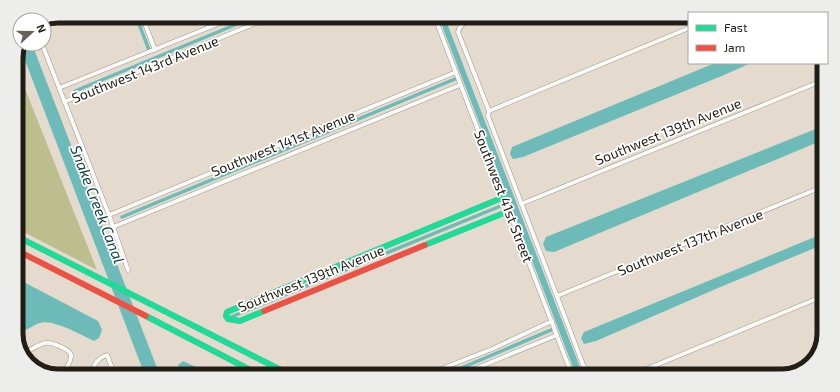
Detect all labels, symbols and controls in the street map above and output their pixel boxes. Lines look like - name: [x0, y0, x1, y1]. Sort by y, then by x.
- north arrow: [12, 12, 52, 52]
- legend: [688, 12, 828, 64]
- text: Fast: [724, 20, 748, 34]
- text: N: [34, 22, 49, 34]
- street label: Southwest 143rd Avenue: [69, 32, 221, 106]
- text: Jam: [724, 40, 745, 54]
- street label: Southwest 139th Avenue: [592, 94, 744, 168]
- street label: Southwest 141st Avenue: [209, 106, 357, 180]
- street label: Southwest 41st Street: [471, 127, 537, 265]
- water label: Snake Creek Canal: [67, 142, 129, 266]
- street label: Southwest 137th Avenue: [615, 205, 765, 279]
- street label: Southwest 139th Avenue: [235, 241, 387, 315]

